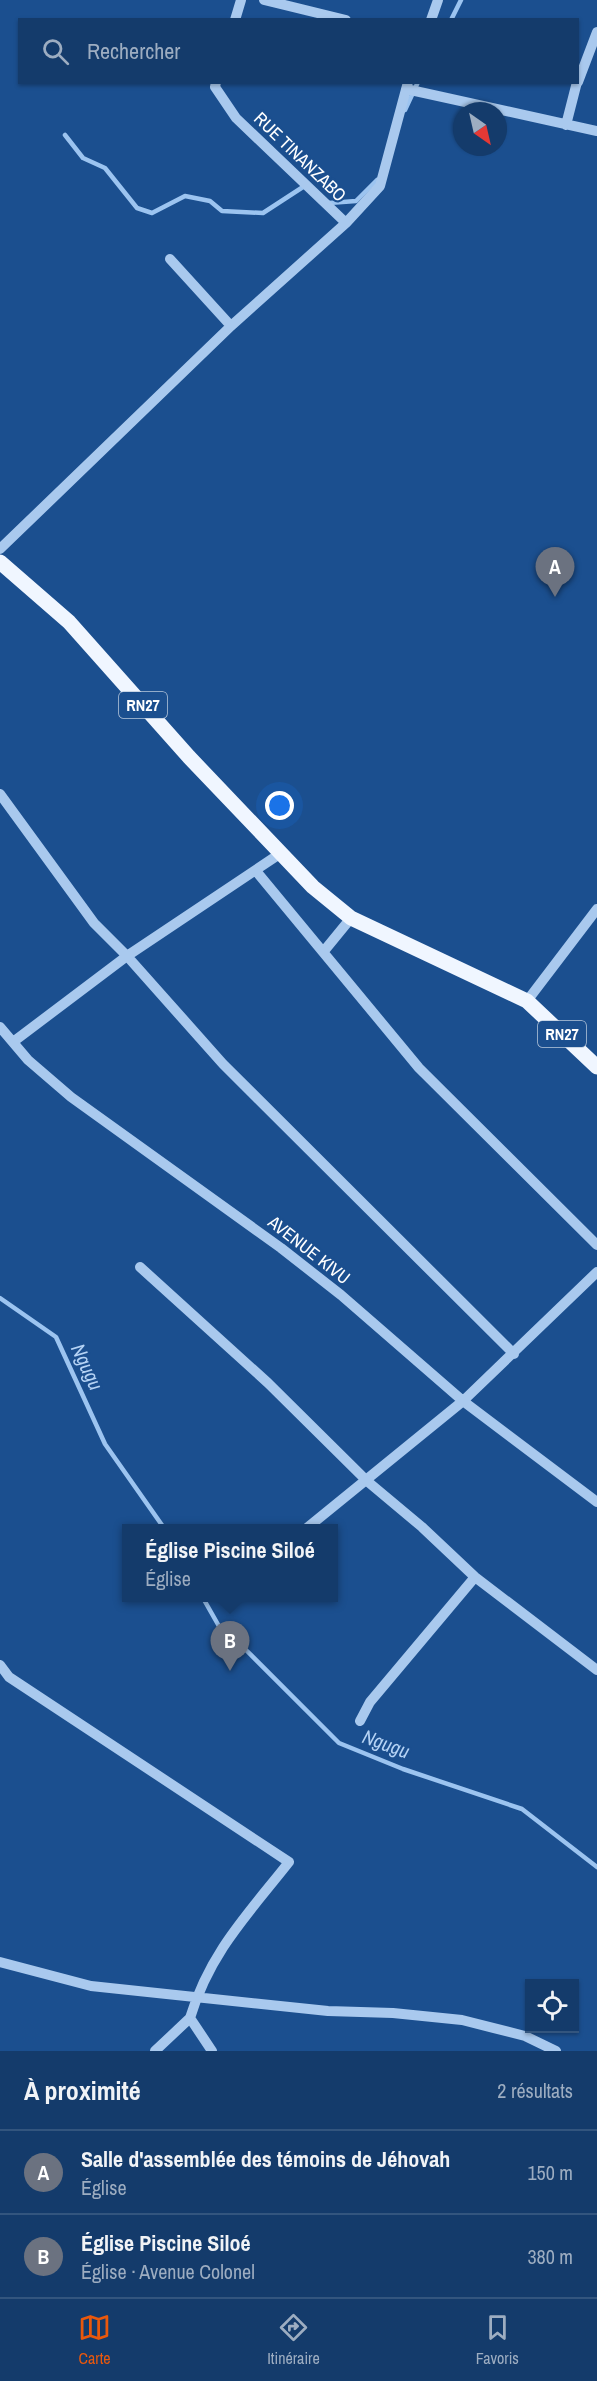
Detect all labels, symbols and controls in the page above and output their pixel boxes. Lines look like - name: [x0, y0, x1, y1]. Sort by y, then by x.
- search box: [18, 18, 579, 84]
- icon: search: [39, 35, 72, 68]
- text: Rechercher: [87, 36, 180, 66]
- north arrow: [453, 102, 507, 156]
- street label: RUE TINANZABO: [249, 106, 352, 207]
- pin: A: [536, 548, 574, 597]
- road number: RN27: [119, 692, 167, 718]
- your location: [265, 791, 294, 820]
- road number: RN27: [538, 1021, 586, 1047]
- street label: AVENUE KIVU: [262, 1209, 356, 1290]
- water label: Ngugu: [65, 1339, 110, 1394]
- popup: [122, 1524, 338, 1602]
- text: Église Piscine Siloé: [145, 1535, 315, 1565]
- text: Église: [145, 1565, 191, 1592]
- pin: B: [210, 1622, 250, 1671]
- water label: Ngugu: [359, 1723, 413, 1764]
- map controls: [525, 1979, 579, 2033]
- button: locate: [525, 1979, 579, 2033]
- text: À proximité: [24, 2073, 141, 2108]
- text: 2 résultats: [497, 2077, 573, 2104]
- text: Salle d'assemblée des témoins de Jéhovah: [81, 2144, 450, 2174]
- text: A: [38, 2159, 49, 2186]
- text: 150 m: [527, 2159, 573, 2186]
- text: Église: [81, 2174, 127, 2201]
- text: Église Piscine Siloé: [81, 2228, 251, 2258]
- text: B: [38, 2243, 49, 2270]
- text: 380 m: [527, 2243, 573, 2270]
- text: Église · Avenue Colonel: [81, 2258, 255, 2285]
- tab: Carte: [78, 2311, 111, 2369]
- tab: Itinéraire: [267, 2311, 320, 2369]
- tab: Favoris: [476, 2311, 519, 2369]

